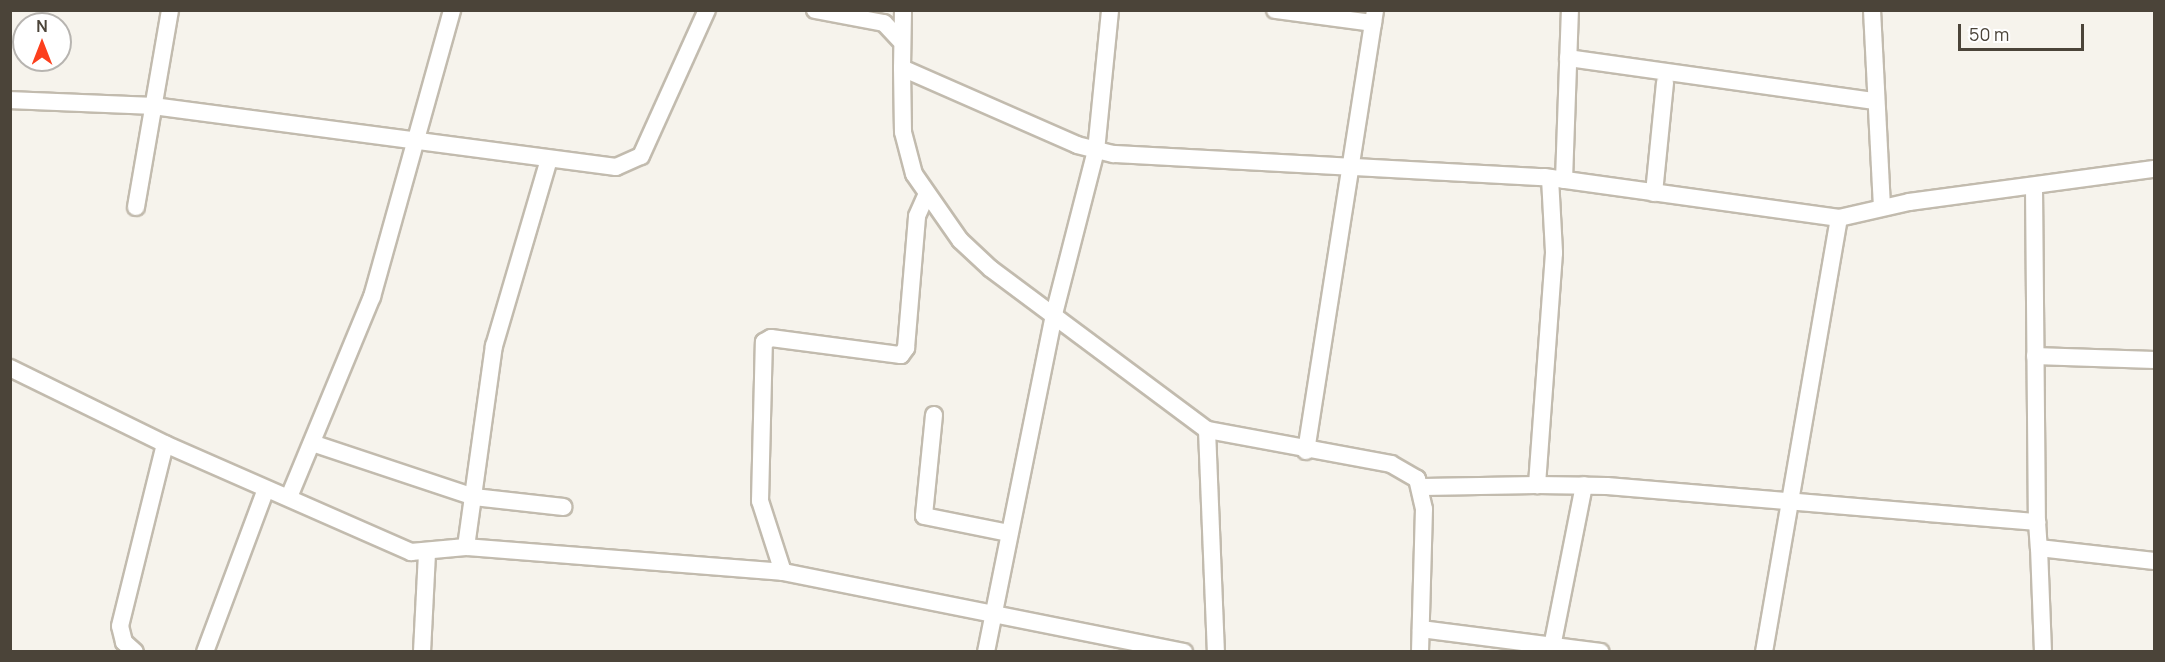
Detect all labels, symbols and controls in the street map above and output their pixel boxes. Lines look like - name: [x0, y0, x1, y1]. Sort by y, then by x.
- north arrow: [12, 12, 72, 72]
- scale bar: [1961, 12, 2087, 50]
- text: N: [36, 15, 48, 37]
- text: 50 m: [1969, 22, 2009, 46]

